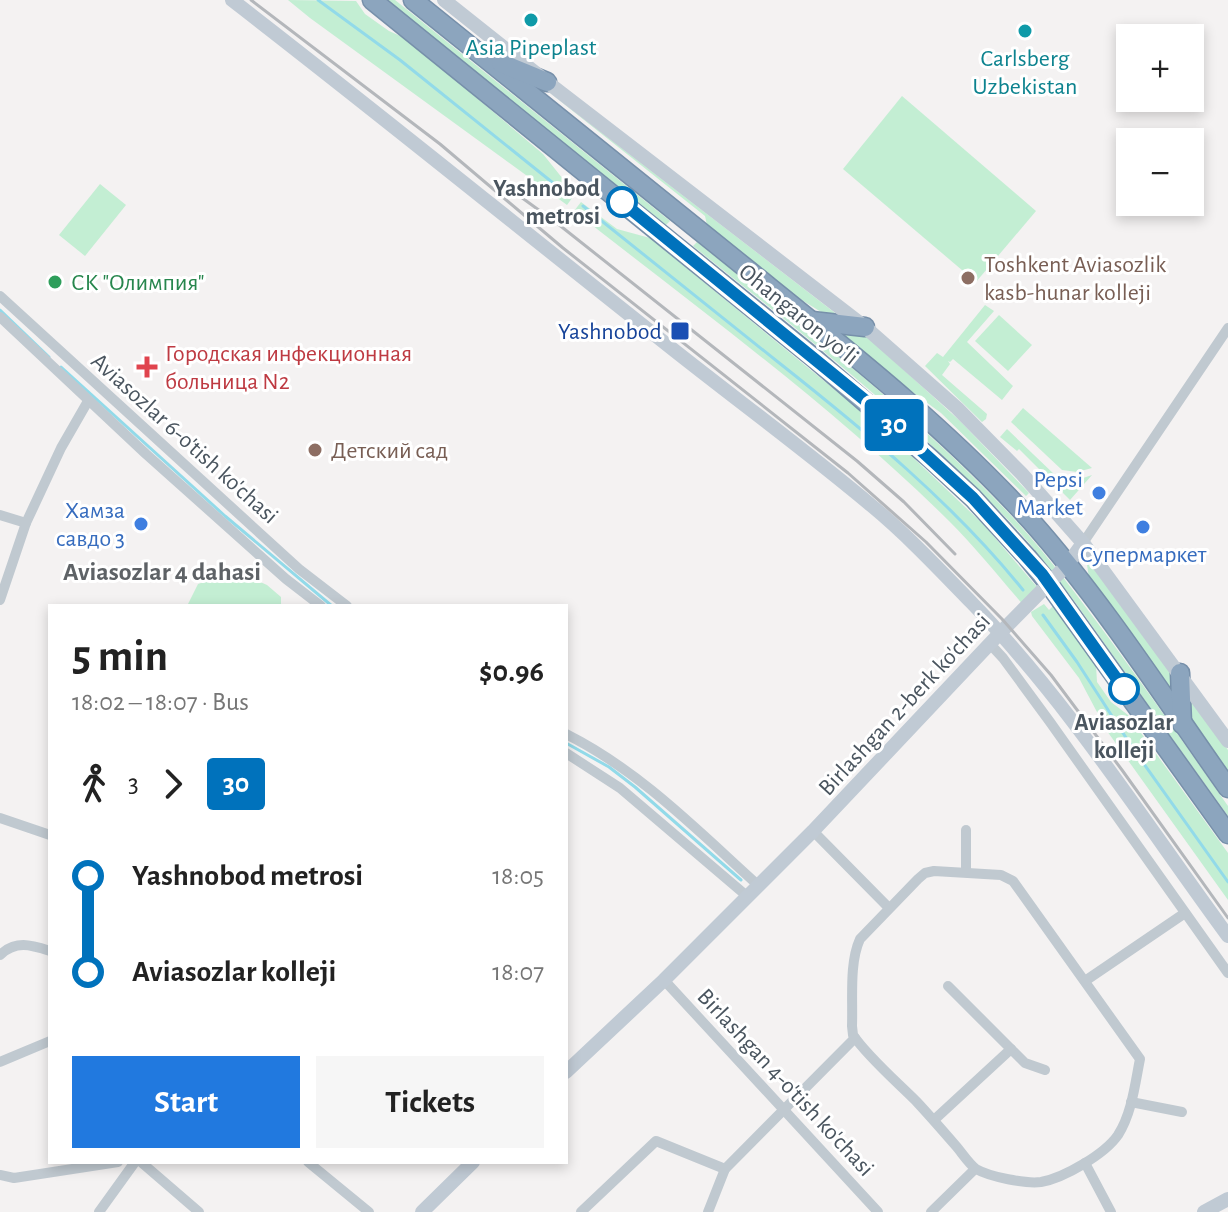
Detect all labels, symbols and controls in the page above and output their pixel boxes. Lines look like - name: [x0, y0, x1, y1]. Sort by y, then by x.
- marker: Asia Pipeplast: [522, 11, 540, 29]
- marker: Carlsberg Uzbekistan: [1016, 22, 1034, 40]
- map controls: [1116, 24, 1204, 216]
- button: +: [1116, 24, 1204, 112]
- place label: Asia Pipeplast: [466, 36, 597, 60]
- place label: Carlsberg Uzbekistan: [973, 47, 1077, 99]
- button: −: [1116, 128, 1204, 216]
- place label: Yashnobod metrosi: [493, 177, 600, 229]
- marker: Yashnobod metrosi: [607, 187, 637, 217]
- place label: Toshkent Aviasozlik kasb-hunar kolleji: [984, 253, 1166, 305]
- street label: Ohangaron yoʻli: [734, 259, 863, 370]
- marker: Toshkent Aviasozlik kasb-hunar kolleji: [959, 269, 977, 287]
- place label: СК "Олимпия": [71, 271, 205, 295]
- marker: СК "Олимпия": [46, 273, 64, 291]
- place label: Yashnobod: [558, 320, 662, 344]
- marker: Yashnobod: [669, 320, 691, 342]
- place label: Городская инфекционная больница N2: [165, 342, 412, 394]
- street label: Aviasozlar 6-o'tish ko'chasi: [86, 349, 282, 529]
- marker: Городская инфекционная больница N2: [136, 356, 158, 378]
- line badge: 30: [858, 399, 930, 451]
- text: 30: [881, 411, 907, 439]
- place label: Детский сад: [331, 439, 448, 463]
- marker: Детский сад: [306, 441, 324, 459]
- place label: Pepsi Market: [1016, 468, 1083, 520]
- marker: Pepsi Market: [1090, 484, 1108, 502]
- place label: Хамза савдо 3: [56, 499, 125, 551]
- marker: Хамза савдо 3: [132, 515, 150, 533]
- marker: Супермаркет: [1134, 518, 1152, 536]
- place label: Супермаркет: [1080, 543, 1207, 567]
- district label: Aviasozlar 4 dahasi: [63, 559, 261, 585]
- street label: Birlashgan 2-berk ko'chasi: [814, 609, 995, 800]
- text: 5 min: [72, 635, 168, 679]
- text: $0.96: [479, 657, 544, 687]
- marker: Aviasozlar kolleji: [1109, 674, 1139, 704]
- text: 18:02 – 18:07 · Bus: [72, 689, 249, 715]
- place label: Aviasozlar kolleji: [1074, 711, 1174, 763]
- icon: walk: [72, 762, 116, 806]
- icon: forward: [151, 762, 195, 806]
- text: 30: [223, 770, 249, 798]
- text: 3: [128, 771, 139, 797]
- text: Yashnobod metrosi: [132, 861, 363, 891]
- text: 18:05: [492, 863, 544, 889]
- text: Aviasozlar kolleji: [132, 957, 336, 987]
- text: 18:07: [492, 959, 544, 985]
- street label: Birlashgan 4-o'tish ko'chasi: [692, 984, 878, 1181]
- button: Start: [72, 1056, 300, 1148]
- button: Tickets: [316, 1056, 544, 1148]

